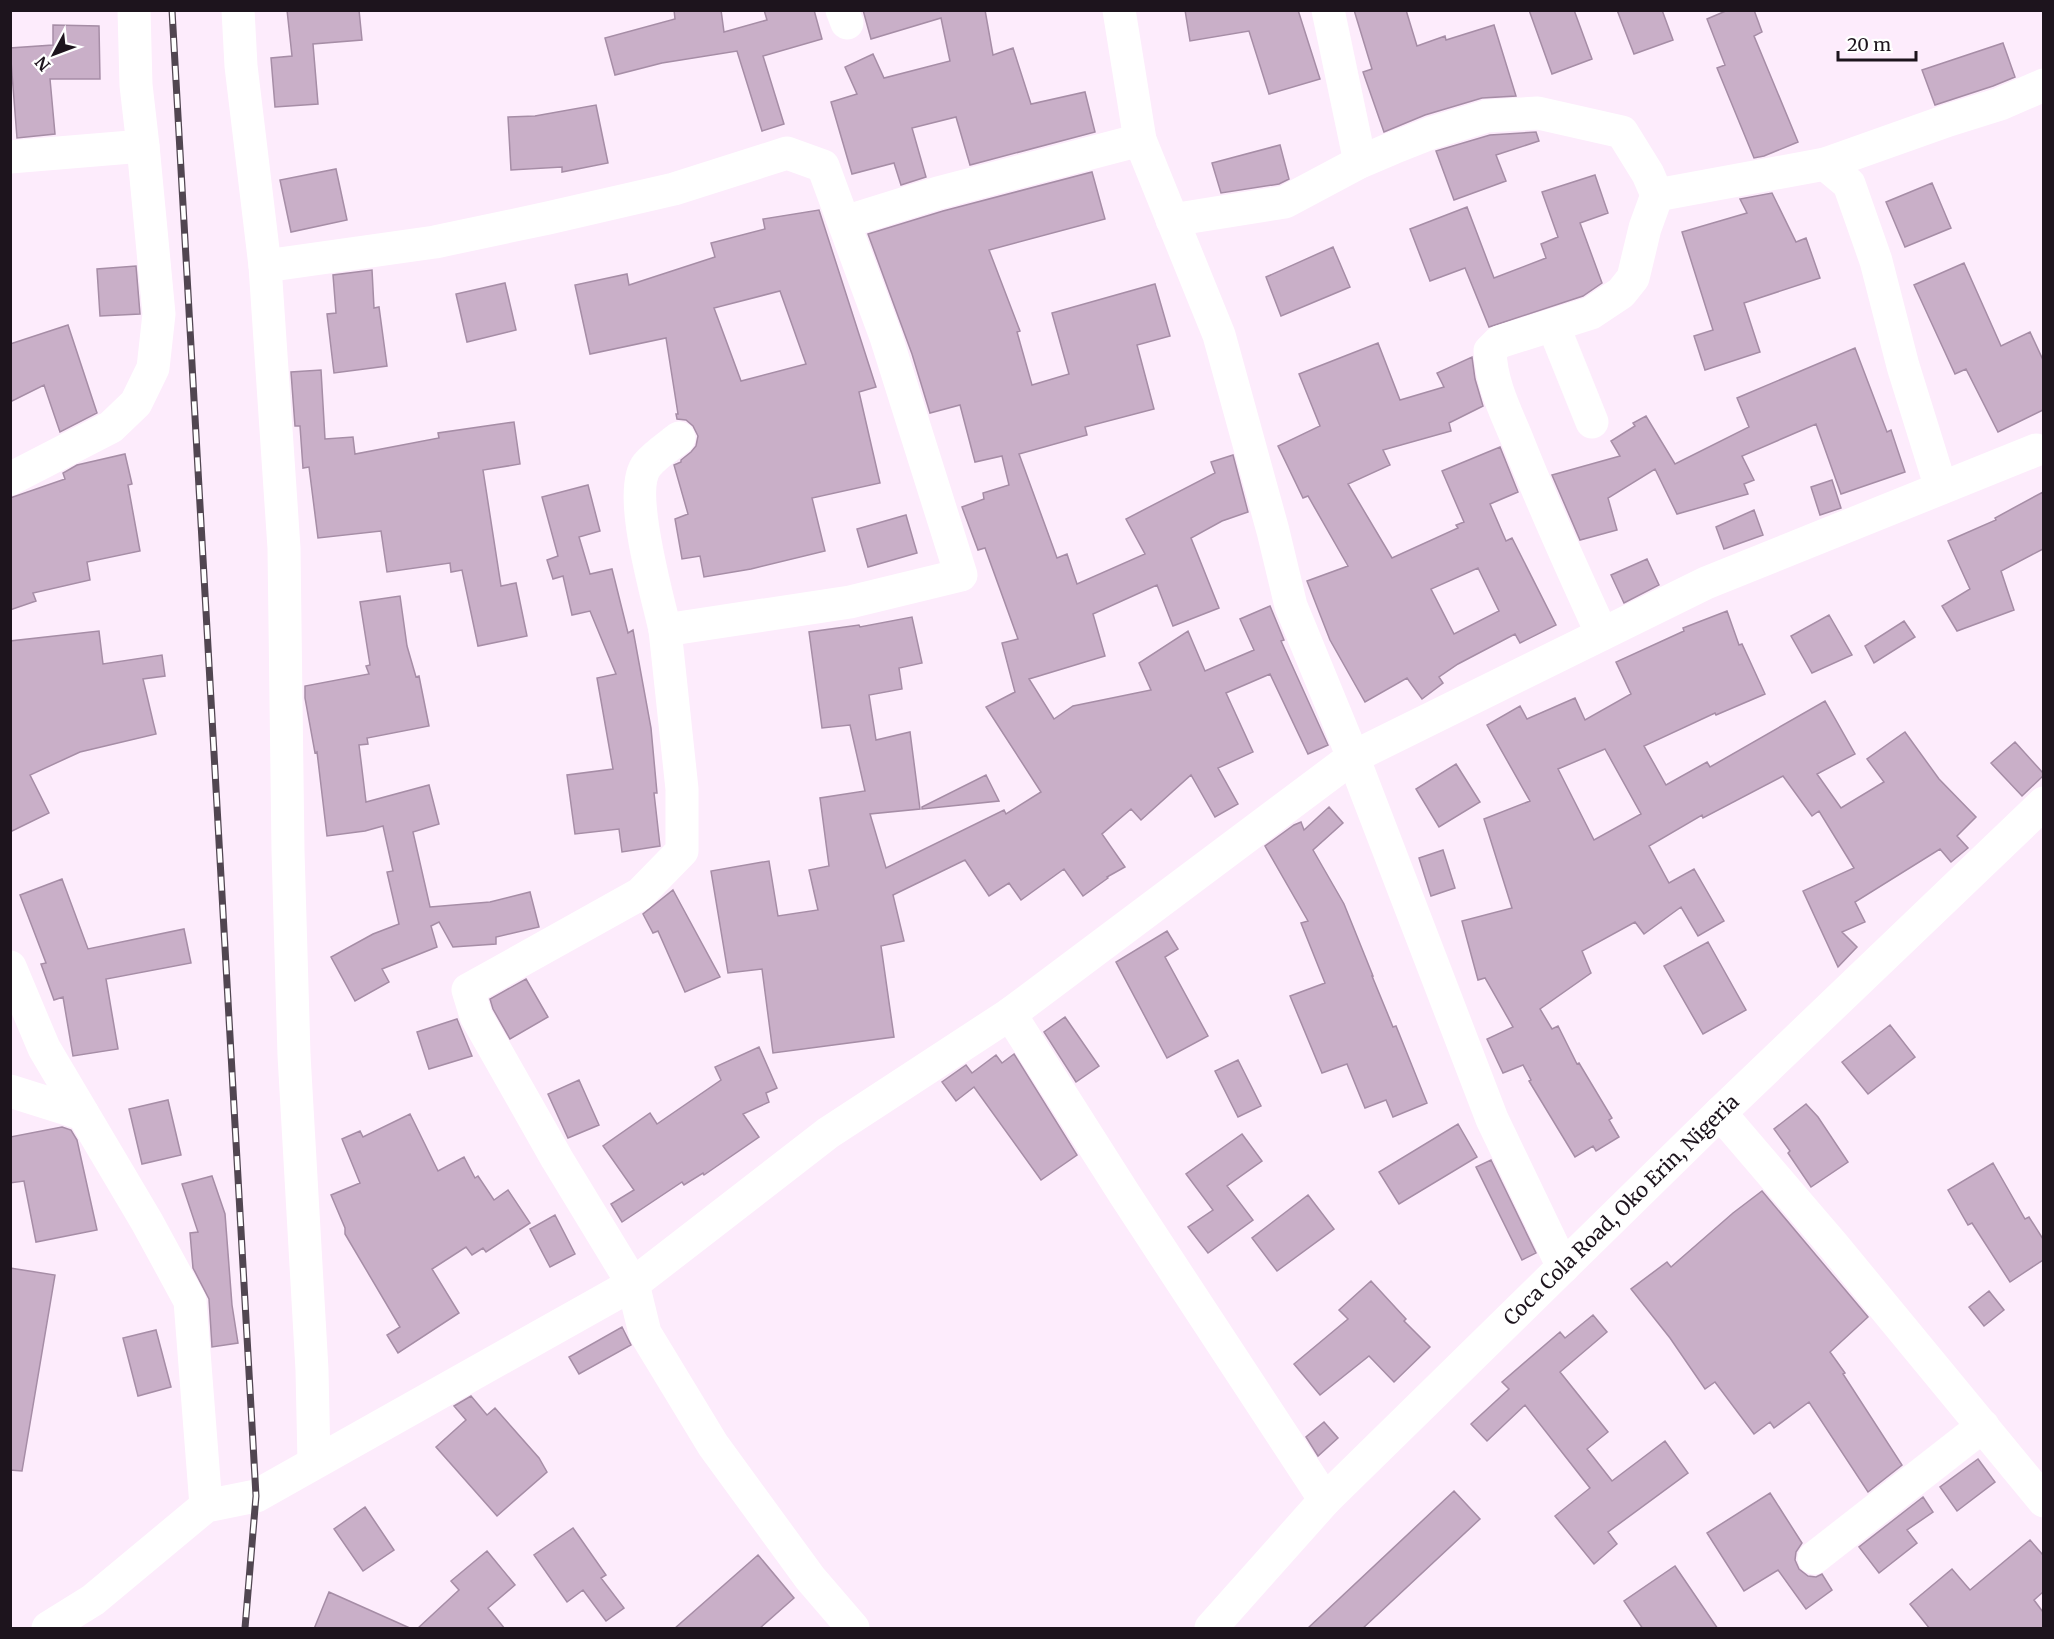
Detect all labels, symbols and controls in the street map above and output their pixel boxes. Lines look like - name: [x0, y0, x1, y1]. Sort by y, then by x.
- north arrow: [24, 24, 84, 84]
- scale bar: [1838, 24, 1916, 62]
- text: 20 m: [1847, 33, 1891, 56]
- text: N: [31, 52, 54, 75]
- street label: Coca Cola Road, Oko Erin, Nigeria: [1498, 1089, 1744, 1330]

